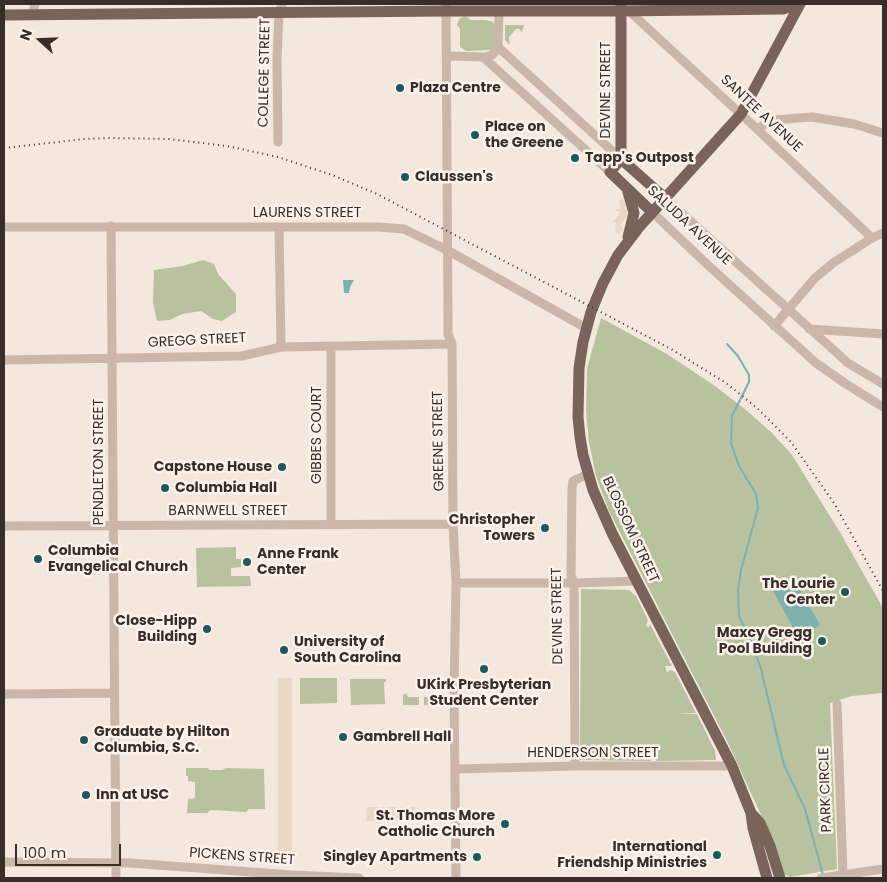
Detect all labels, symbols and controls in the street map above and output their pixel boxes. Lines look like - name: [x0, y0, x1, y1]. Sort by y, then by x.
- north arrow: [15, 15, 65, 65]
- street label: COLLEGE STREET: [256, 18, 274, 128]
- text: N: [15, 27, 37, 43]
- street label: DEVINE STREET: [598, 42, 614, 138]
- street label: SANTEE AVENUE: [717, 72, 805, 156]
- place label: Plaza Centre: [410, 80, 501, 96]
- marker: Plaza Centre: [394, 82, 406, 94]
- place label: Place on the Greene: [485, 119, 564, 152]
- marker: Place on the Greene: [469, 129, 481, 141]
- place label: Tapp's Outpost: [585, 150, 694, 166]
- marker: Tapp's Outpost: [569, 152, 581, 164]
- place label: Claussen's: [415, 169, 493, 185]
- marker: Claussen's: [399, 171, 411, 183]
- street label: SALUDA AVENUE: [643, 183, 735, 269]
- street label: LAURENS STREET: [253, 205, 361, 221]
- street label: GREGG STREET: [147, 330, 247, 352]
- street label: GIBBES COURT: [309, 386, 325, 484]
- street label: GREENE STREET: [430, 390, 448, 492]
- street label: PENDLETON STREET: [91, 399, 107, 525]
- place label: Capstone House: [154, 459, 272, 475]
- marker: Capstone House: [276, 461, 288, 473]
- street label: BLOSSOM STREET: [598, 474, 662, 586]
- place label: Columbia Hall: [175, 480, 277, 496]
- marker: Columbia Hall: [159, 482, 171, 494]
- street label: BARNWELL STREET: [168, 503, 288, 519]
- place label: Christopher Towers: [449, 512, 535, 544]
- marker: Christopher Towers: [539, 522, 551, 534]
- place label: Columbia Evangelical Church: [48, 543, 188, 576]
- place label: Anne Frank Center: [257, 546, 339, 578]
- marker: Columbia Evangelical Church: [32, 553, 44, 565]
- marker: Anne Frank Center: [241, 556, 253, 568]
- street label: DEVINE STREET: [549, 567, 567, 665]
- place label: The Lourie Center: [762, 576, 835, 608]
- marker: The Lourie Center: [839, 586, 851, 598]
- place label: Close-Hipp Building: [115, 613, 197, 646]
- marker: Close-Hipp Building: [201, 623, 213, 635]
- place label: Maxcy Gregg Pool Building: [717, 625, 812, 658]
- place label: University of South Carolina: [294, 634, 401, 666]
- marker: Maxcy Gregg Pool Building: [816, 635, 828, 647]
- marker: University of South Carolina: [278, 644, 290, 656]
- marker: UKirk Presbyterian Student Center: [478, 663, 490, 675]
- place label: UKirk Presbyterian Student Center: [417, 677, 551, 710]
- place label: Graduate by Hilton Columbia, S.C.: [94, 724, 230, 756]
- place label: Gambrell Hall: [353, 729, 451, 745]
- marker: Gambrell Hall: [337, 731, 349, 743]
- marker: Graduate by Hilton Columbia, S.C.: [78, 734, 90, 746]
- street label: HENDERSON STREET: [527, 745, 659, 761]
- street label: PARK CIRCLE: [816, 747, 836, 833]
- place label: Inn at USC: [96, 787, 169, 803]
- marker: Inn at USC: [80, 789, 92, 801]
- place label: St. Thomas More Catholic Church: [376, 808, 495, 840]
- marker: St. Thomas More Catholic Church: [499, 818, 511, 830]
- scale bar: [18, 834, 124, 866]
- place label: International Friendship Ministries: [557, 839, 707, 872]
- text: 100 m: [23, 842, 66, 863]
- street label: PICKENS STREET: [189, 845, 295, 869]
- place label: Singley Apartments: [323, 849, 467, 865]
- marker: International Friendship Ministries: [711, 849, 723, 861]
- marker: Singley Apartments: [471, 851, 483, 863]

